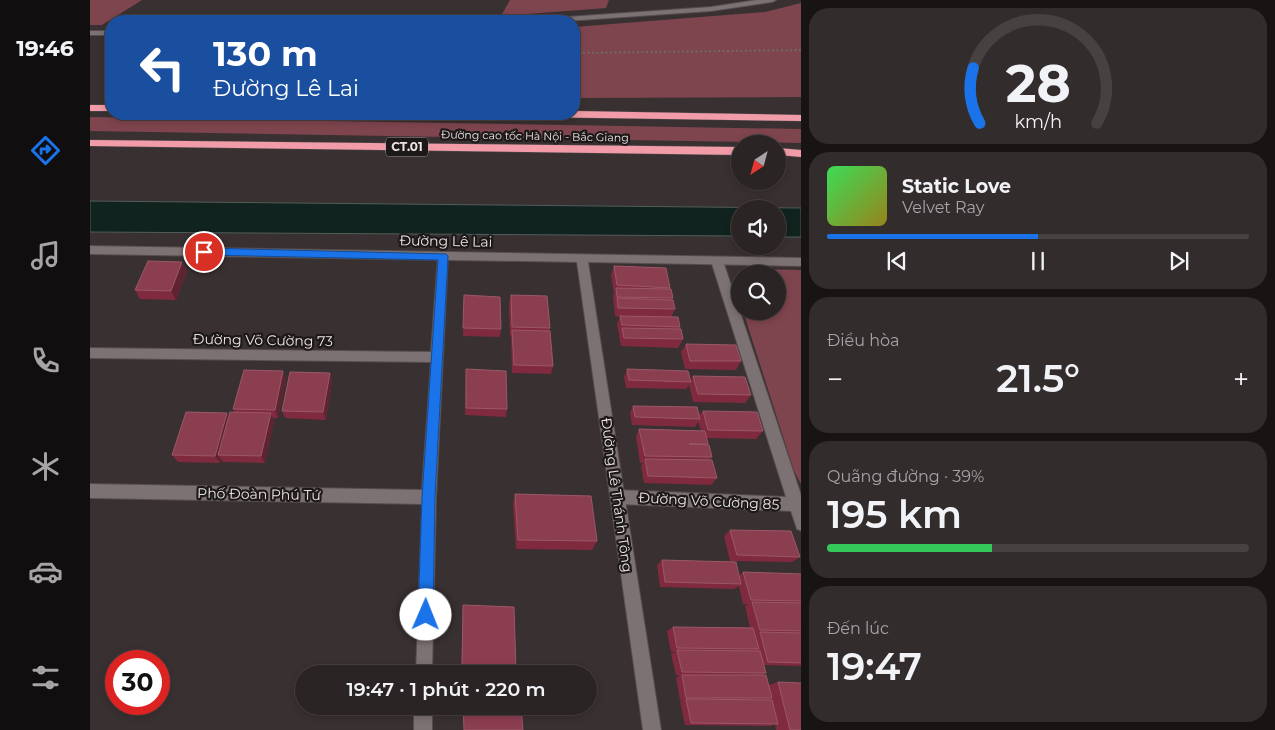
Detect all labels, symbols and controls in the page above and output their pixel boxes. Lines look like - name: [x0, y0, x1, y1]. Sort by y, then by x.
- text: 130 m: [213, 32, 318, 75]
- text: 19:46: [16, 35, 74, 62]
- icon: left: [130, 35, 195, 100]
- text: 28: [1005, 52, 1071, 115]
- text: Đường Lê Lai: [213, 75, 359, 102]
- text: km/h: [1014, 111, 1062, 132]
- street label: Đường cao tốc Hà Nội - Bắc Giang: [441, 127, 629, 145]
- icon: directions: [28, 133, 63, 168]
- north arrow: [731, 135, 786, 190]
- map controls: [731, 135, 786, 320]
- road number: CT.01: [386, 138, 428, 156]
- text: Static Love: [902, 175, 1011, 198]
- text: Velvet Ray: [902, 198, 984, 217]
- button: sound: [731, 200, 786, 255]
- pin: [183, 231, 225, 273]
- street label: Đường Lê Lai: [399, 231, 493, 251]
- icon: music: [28, 238, 63, 273]
- icon: arrive: [190, 238, 218, 266]
- icon: previous: [883, 247, 911, 275]
- icon: pause: [1024, 247, 1052, 275]
- icon: next: [1165, 247, 1193, 275]
- button: search: [731, 265, 786, 320]
- street label: Đường Võ Cường 73: [193, 330, 333, 350]
- text: Điều hòa: [827, 331, 899, 350]
- icon: phone: [28, 343, 63, 378]
- text: 21.5°: [996, 355, 1080, 402]
- text: −: [827, 362, 843, 396]
- text: +: [1233, 362, 1249, 396]
- street label: Đường Lê Thánh Tông: [597, 416, 637, 574]
- icon: climate: [28, 449, 63, 484]
- text: Quãng đường · 39%: [827, 467, 984, 486]
- street label: Phố Đoàn Phú Tứ: [197, 484, 321, 504]
- street label: Đường Võ Cường 85: [638, 488, 780, 514]
- text: 195 km: [827, 491, 962, 538]
- icon: car: [28, 554, 63, 589]
- position arrow: [399, 588, 451, 640]
- text: Đến lúc: [827, 619, 889, 638]
- text: 19:47: [827, 643, 922, 690]
- speed limit sign: 30: [105, 650, 170, 715]
- icon: filters: [28, 660, 63, 695]
- text: 19:47 · 1 phút · 220 m: [347, 678, 545, 701]

